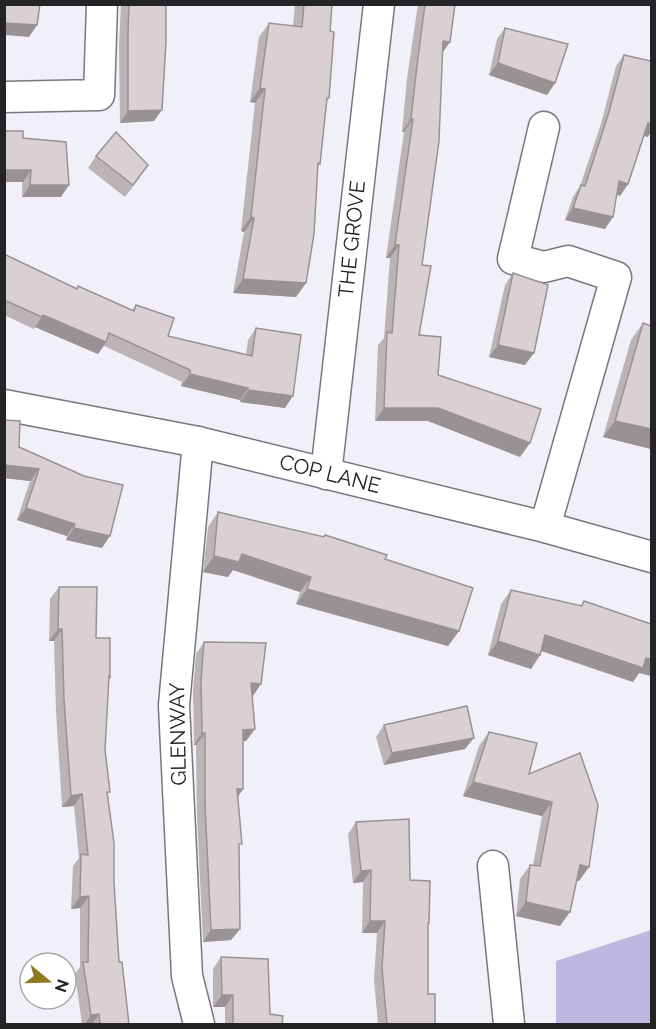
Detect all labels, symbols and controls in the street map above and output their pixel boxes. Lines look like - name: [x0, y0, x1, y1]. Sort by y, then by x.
- street label: THE GROVE: [333, 179, 370, 299]
- street label: COP LANE: [277, 449, 383, 498]
- street label: GLENWAY: [164, 682, 191, 786]
- north arrow: [18, 951, 78, 1011]
- text: N: [51, 977, 73, 995]

